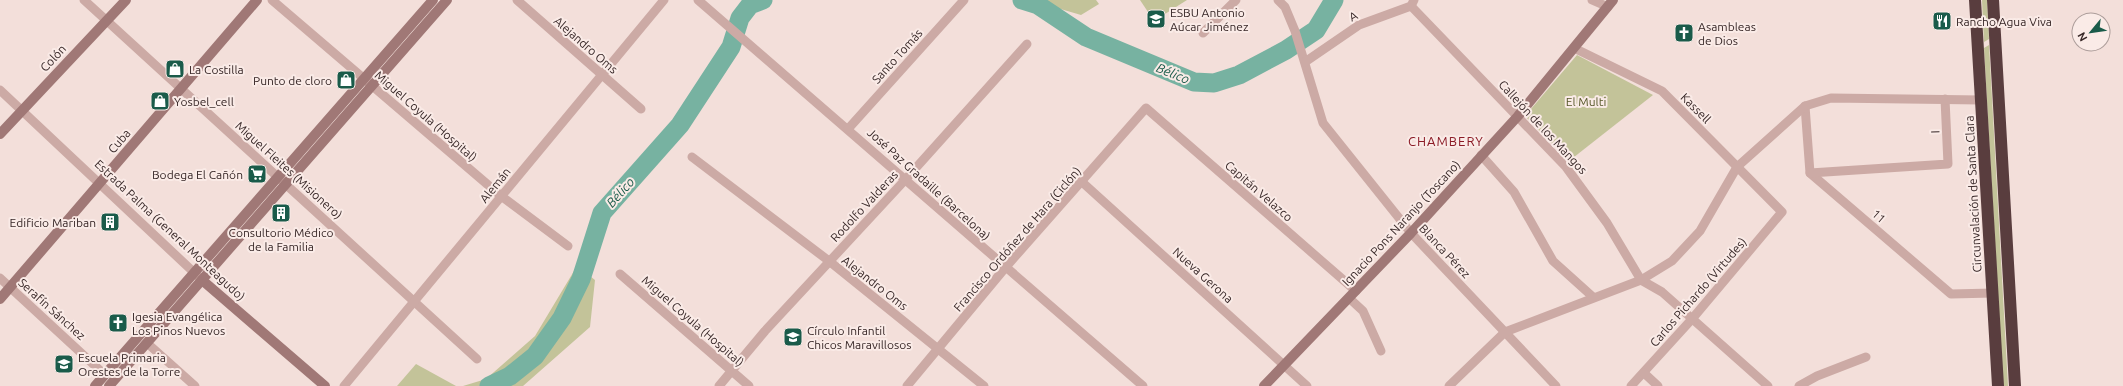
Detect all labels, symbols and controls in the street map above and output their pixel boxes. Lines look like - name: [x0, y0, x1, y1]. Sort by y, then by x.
- place label: ESBU Antonio Aúcar Jiménez: [1170, 6, 1249, 33]
- school or university icon: ESBU Antonio Aúcar Jiménez: [1145, 8, 1167, 30]
- street label: A: [1346, 8, 1360, 24]
- restaurant icon: Rancho Agua Viva: [1931, 10, 1953, 32]
- north arrow: [2071, 12, 2111, 52]
- street label: Alejandro Oms: [552, 14, 620, 76]
- place label: Rancho Agua Viva: [1956, 15, 2052, 28]
- place label: Asambleas de Dios: [1698, 20, 1756, 47]
- church icon: Asambleas de Dios: [1673, 22, 1695, 44]
- street label: Santo Tomás: [869, 26, 925, 86]
- text: N: [2075, 30, 2089, 43]
- street label: Colón: [38, 42, 68, 74]
- shop icon: La Costilla: [164, 58, 186, 80]
- water label: Bélico: [1154, 60, 1192, 86]
- place label: La Costilla: [189, 63, 244, 76]
- street label: Miguel Coyula (Hospital): [372, 68, 480, 165]
- shop icon: Punto de cloro: [335, 69, 357, 91]
- place label: Punto de cloro: [253, 74, 332, 87]
- street label: Callejón de los Mangos: [1496, 78, 1590, 176]
- shop icon: Yosbel_cell: [149, 90, 171, 112]
- street label: Kassell: [1678, 90, 1714, 126]
- place label: Yosbel_cell: [174, 95, 234, 108]
- park label: El Multi: [1566, 95, 1606, 108]
- street label: Circunvalación de Santa Clara: [1962, 115, 1984, 273]
- street label: Miguel Fleites (Misionero): [232, 119, 345, 222]
- street label: José Paz Gradaille (Barcelona): [864, 125, 993, 243]
- street label: Cuba: [105, 126, 133, 156]
- street label: I: [1928, 130, 1942, 134]
- district label: CHAMBERY: [1408, 134, 1484, 148]
- street label: Estrada Palma (General Monteagudo): [92, 157, 248, 304]
- street label: Capitán Velazco: [1223, 158, 1295, 224]
- street label: Ignacio Pons Naranjo (Toscano): [1339, 158, 1463, 289]
- supermarket icon: Bodega El Cañón: [246, 163, 268, 185]
- street label: Francisco Ordóñez de Hara (Ciclón): [951, 164, 1084, 314]
- street label: Alemán: [477, 165, 513, 205]
- place label: Bodega El Cañón: [152, 168, 243, 181]
- street label: Rodolfo Valderas: [828, 168, 900, 244]
- water label: Bélico: [603, 175, 637, 209]
- building icon: Consultorio Médico de la Familia: [270, 202, 292, 224]
- street label: 11: [1870, 207, 1888, 225]
- building icon: Edificio Mariban: [99, 211, 121, 233]
- place label: Edificio Mariban: [10, 216, 96, 229]
- street label: Blanca Pérez: [1417, 222, 1473, 281]
- place label: Consultorio Médico de la Familia: [229, 226, 333, 253]
- street label: Carlos Pichardo (Virtudes): [1647, 235, 1749, 350]
- street label: Nueva Gerona: [1170, 245, 1236, 305]
- street label: Alejandro Oms: [840, 253, 910, 313]
- street label: Miguel Coyula (Hospital): [639, 273, 747, 370]
- street label: Serafín Sánchez: [16, 276, 88, 343]
- place label: Igesia Evangélica Los Pinos Nuevos: [132, 310, 225, 337]
- church icon: Igesia Evangélica Los Pinos Nuevos: [107, 312, 129, 334]
- place label: Círculo Infantil Chicos Maravillosos: [807, 324, 911, 351]
- school or university icon: Círculo Infantil Chicos Maravillosos: [782, 326, 804, 348]
- place label: Escuela Primaria Orestes de la Torre: [78, 351, 180, 378]
- school or university icon: Escuela Primaria Orestes de la Torre: [53, 353, 75, 375]

